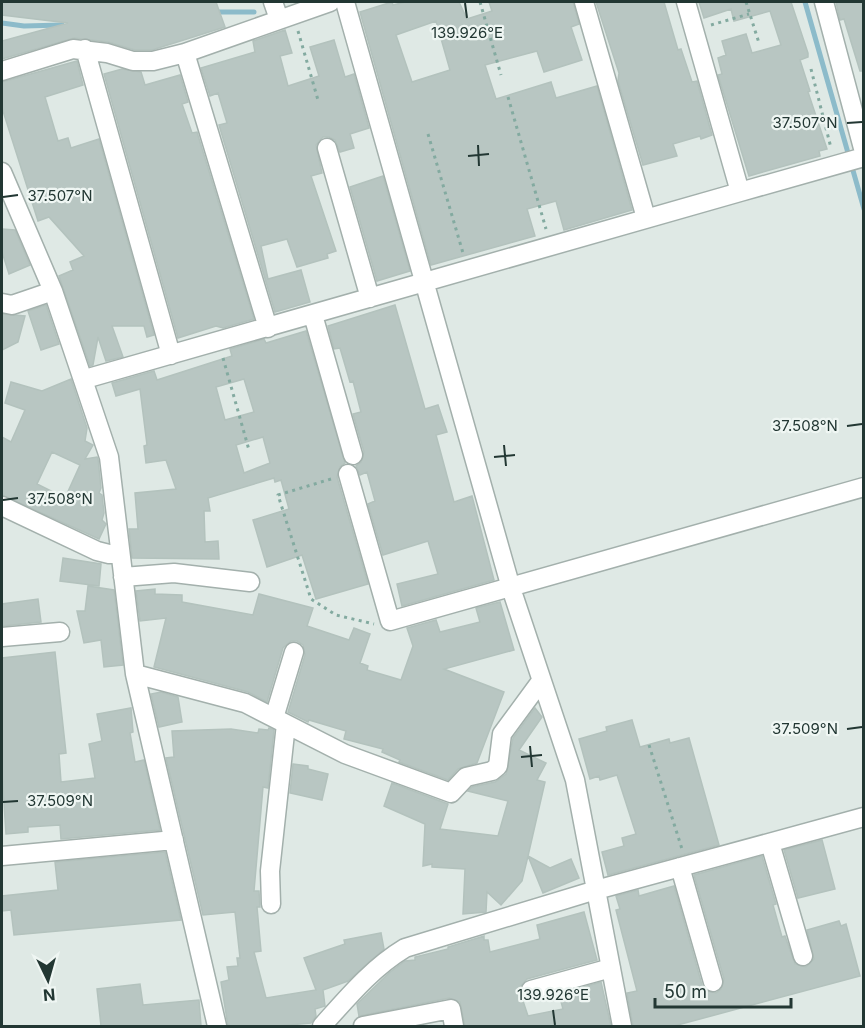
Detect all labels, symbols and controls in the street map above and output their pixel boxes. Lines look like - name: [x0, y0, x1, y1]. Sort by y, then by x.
- text: 139.926°E: [431, 23, 503, 42]
- text: 37.507°N: [773, 113, 837, 132]
- text: 37.507°N: [28, 186, 92, 205]
- text: 37.508°N: [772, 416, 838, 435]
- text: 37.508°N: [27, 489, 93, 508]
- text: 37.509°N: [772, 719, 838, 738]
- text: 37.509°N: [27, 791, 93, 810]
- north arrow: [18, 950, 78, 1010]
- scale bar: [655, 971, 792, 1009]
- text: 50 m: [664, 981, 707, 1002]
- text: N: [42, 984, 56, 1005]
- text: 139.926°E: [517, 985, 589, 1004]

